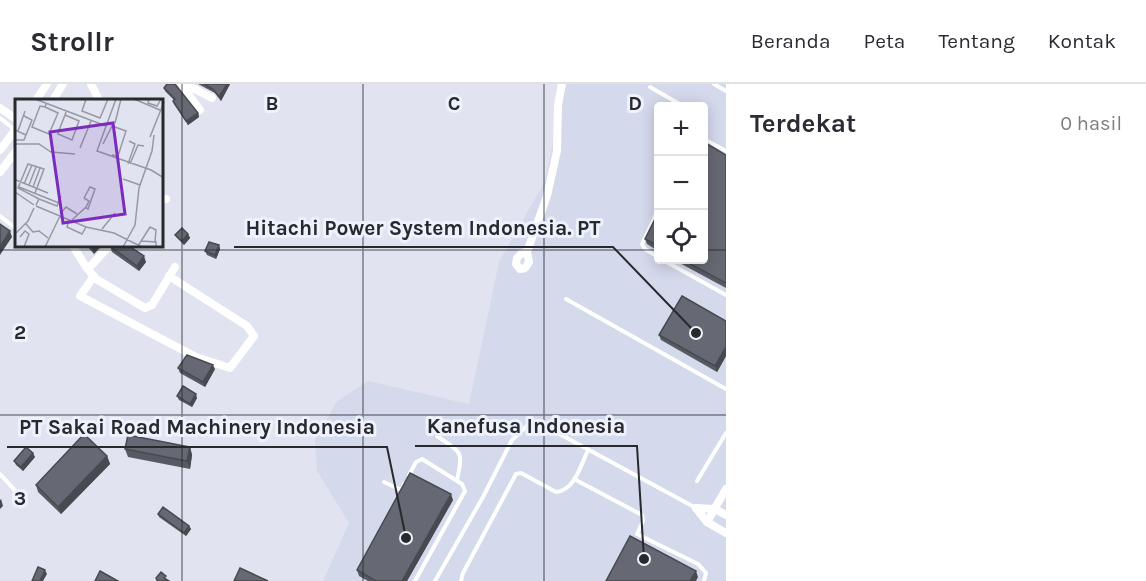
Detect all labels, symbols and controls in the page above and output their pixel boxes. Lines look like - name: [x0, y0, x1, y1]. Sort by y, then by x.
- text: Strollr: [30, 25, 114, 58]
- text: Beranda: [751, 29, 831, 53]
- text: Peta: [864, 29, 905, 53]
- text: Tentang: [938, 29, 1015, 53]
- text: Kontak: [1048, 29, 1116, 53]
- text: B: [266, 92, 278, 115]
- text: C: [448, 92, 460, 115]
- text: D: [628, 92, 642, 115]
- inset map: [15, 99, 164, 248]
- map controls: [654, 102, 708, 264]
- button: +: [654, 102, 708, 156]
- text: Terdekat: [750, 108, 856, 139]
- text: 0 hasil: [1060, 112, 1122, 135]
- button: −: [654, 156, 708, 210]
- callout: Hitachi Power System Indonesia. PT: [234, 208, 613, 247]
- button: locate: [654, 210, 708, 264]
- text: Hitachi Power System Indonesia. PT: [246, 216, 601, 240]
- text: 2: [14, 321, 26, 344]
- callout: Kanefusa Indonesia: [415, 407, 637, 446]
- callout: PT Sakai Road Machinery Indonesia: [7, 408, 387, 447]
- text: Kanefusa Indonesia: [427, 414, 625, 438]
- text: PT Sakai Road Machinery Indonesia: [19, 415, 375, 439]
- text: 3: [14, 487, 26, 510]

